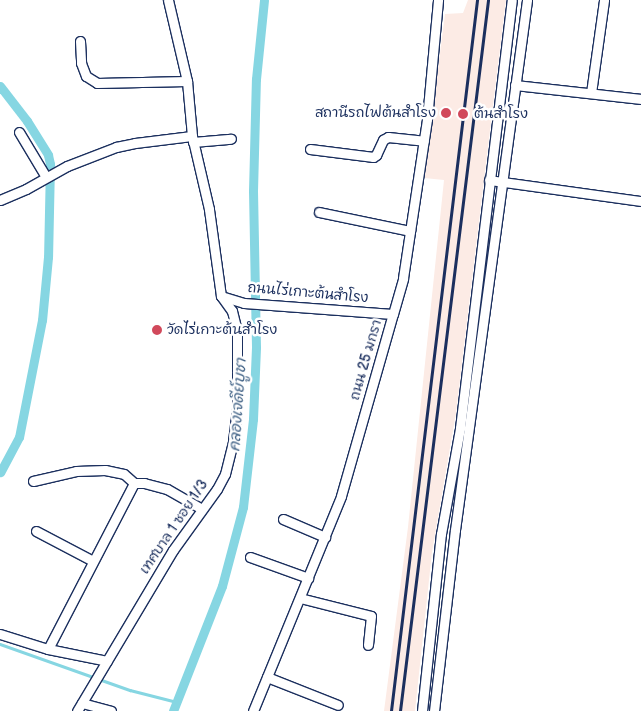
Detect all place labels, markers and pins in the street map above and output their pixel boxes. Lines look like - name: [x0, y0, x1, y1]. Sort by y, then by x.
- place label: สถานีรถไฟต้นสำโรง: [315, 105, 436, 121]
- place label: ต้นสำโรง: [474, 106, 528, 122]
- marker: สถานีรถไฟต้นสำโรง: [440, 107, 452, 119]
- marker: ต้นสำโรง: [456, 107, 470, 121]
- place label: วัดไร่เกาะต้นสำโรง: [167, 322, 277, 338]
- marker: วัดไร่เกาะต้นสำโรง: [151, 324, 163, 336]

